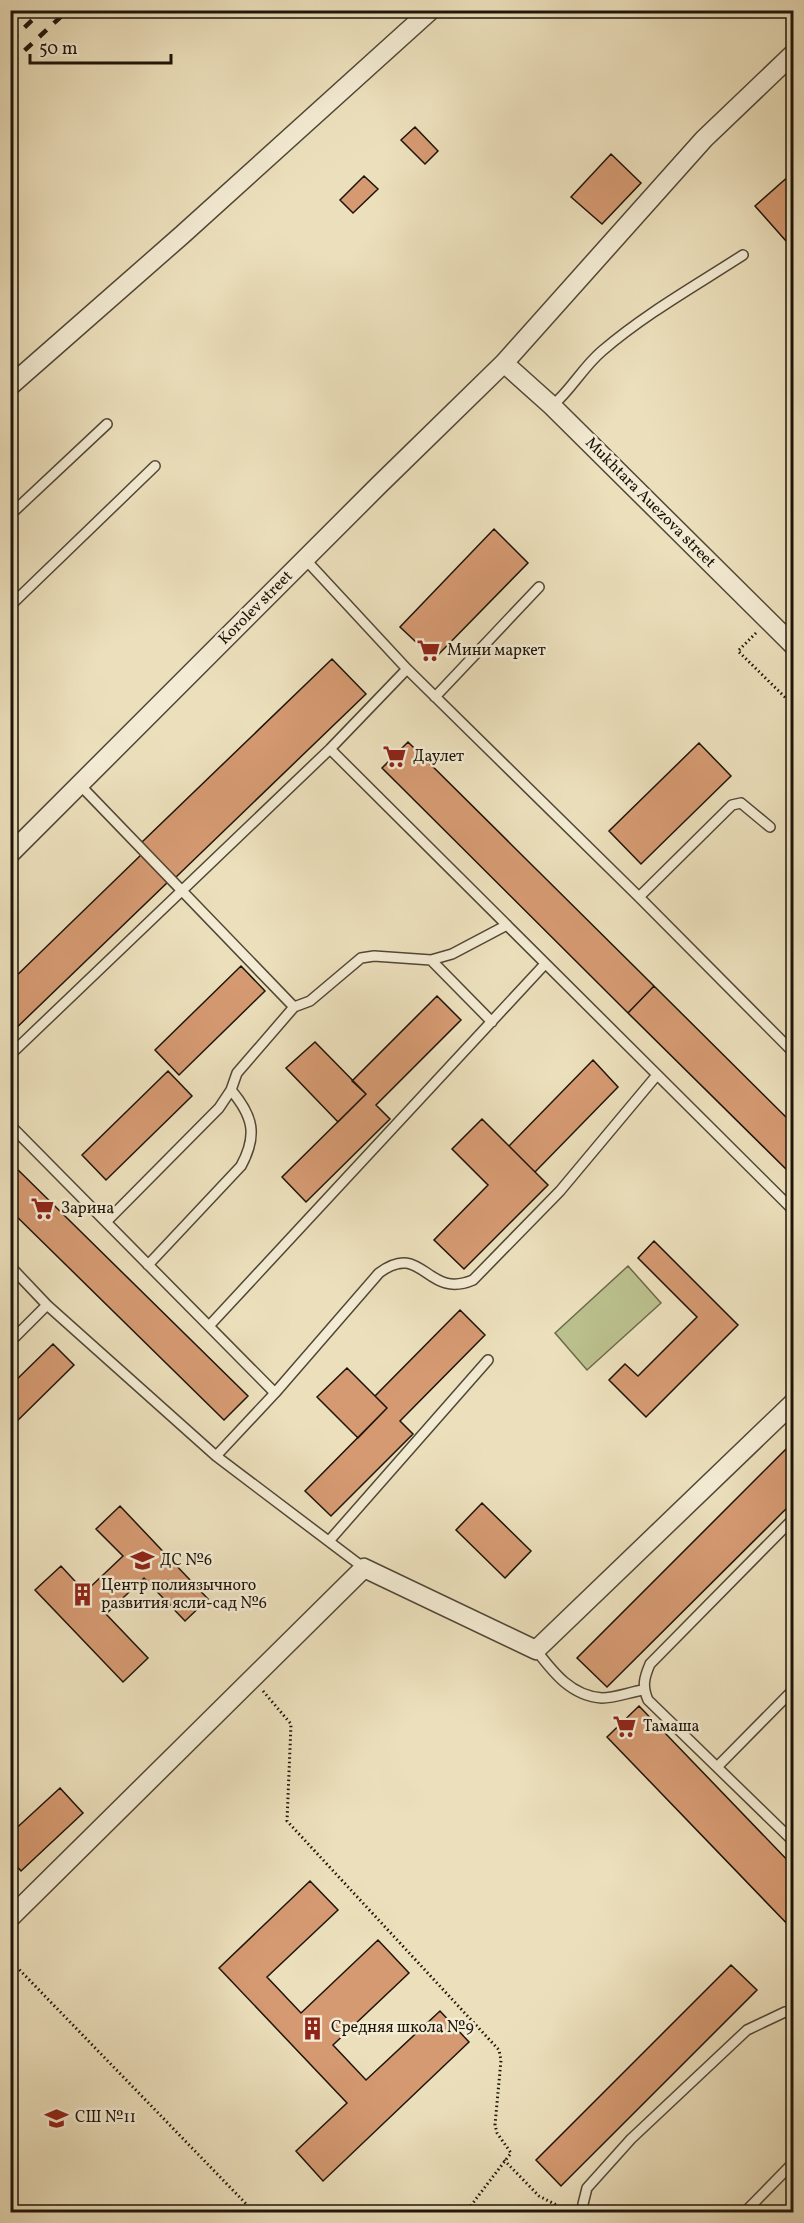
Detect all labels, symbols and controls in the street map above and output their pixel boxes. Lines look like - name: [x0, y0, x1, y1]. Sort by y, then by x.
- scale bar: [30, 27, 171, 65]
- text: 50 m: [39, 37, 78, 62]
- street label: Mukhtara Auezova street: [580, 433, 721, 574]
- street label: Korolev street: [214, 566, 298, 650]
- supermarket icon: Мини маркет: [416, 638, 442, 664]
- place label: Мини маркет: [447, 640, 546, 662]
- supermarket icon: Даулет: [382, 744, 408, 770]
- place label: Даулет: [413, 746, 464, 768]
- supermarket icon: Зарина: [30, 1196, 56, 1222]
- place label: Зарина: [61, 1198, 114, 1220]
- school or university icon: ДС №6: [129, 1548, 155, 1574]
- place label: ДС №6: [160, 1550, 212, 1572]
- place label: Центр полиязычного развития ясли-сад №6: [101, 1575, 267, 1615]
- building icon: Центр полиязычного развития ясли-сад №6: [70, 1582, 96, 1608]
- supermarket icon: Тамаша: [612, 1714, 638, 1740]
- place label: Тамаша: [643, 1716, 700, 1738]
- building icon: Средняя школа №9: [300, 2015, 326, 2041]
- place label: Средняя школа №9: [331, 2017, 474, 2039]
- school or university icon: СШ №11: [44, 2105, 70, 2131]
- place label: СШ №11: [75, 2107, 136, 2129]

